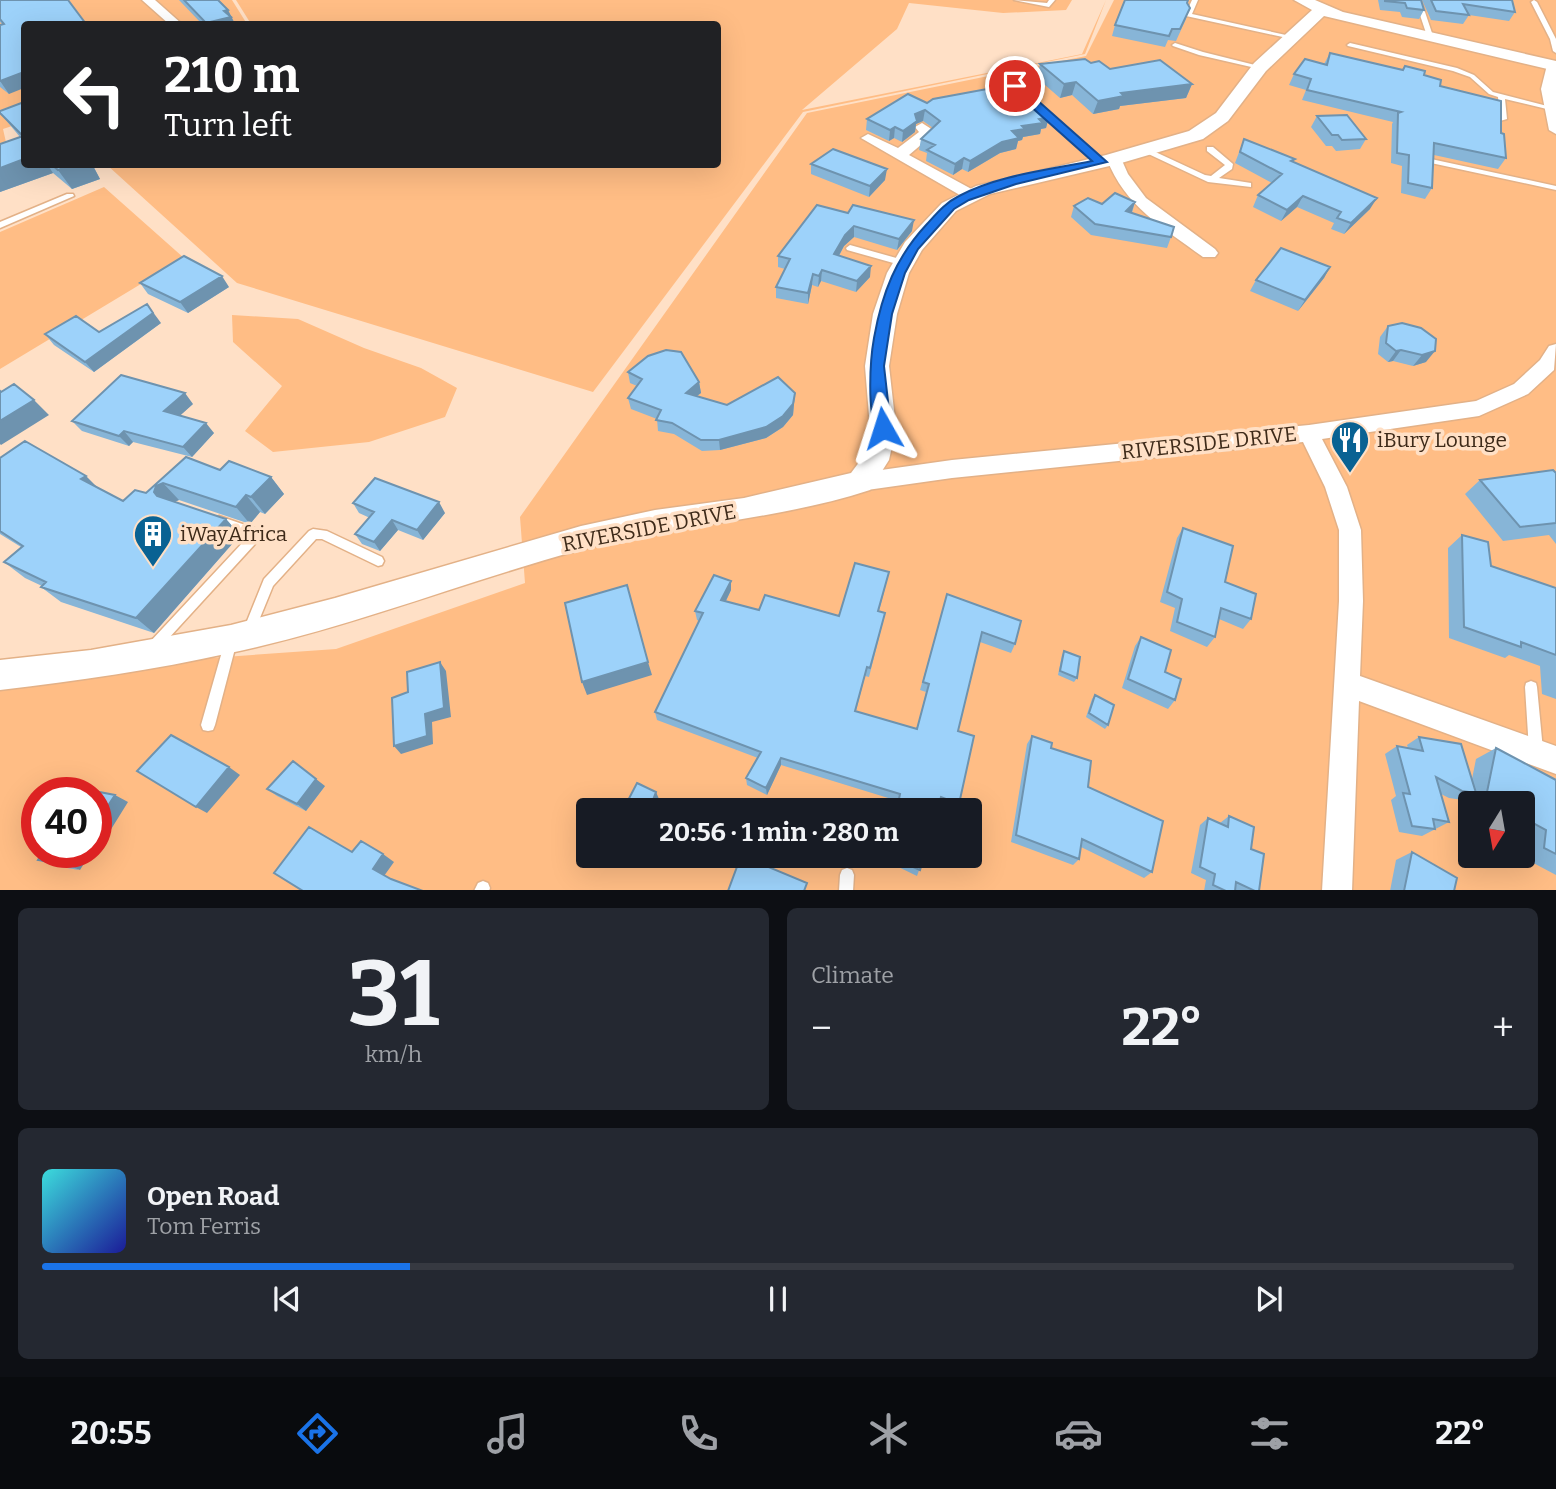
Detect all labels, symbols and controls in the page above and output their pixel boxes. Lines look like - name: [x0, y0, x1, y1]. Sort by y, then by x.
- text: 210 m: [164, 46, 299, 105]
- icon: left: [49, 49, 140, 140]
- pin: [985, 56, 1045, 116]
- icon: arrive: [996, 67, 1034, 105]
- text: Turn left: [164, 106, 292, 144]
- position arrow: [846, 391, 920, 465]
- restaurant icon: iBury Lounge: [1329, 419, 1371, 474]
- street label: RIVERSIDE DRIVE: [1120, 421, 1298, 465]
- place label: iBury Lounge: [1377, 427, 1507, 453]
- street label: RIVERSIDE DRIVE: [560, 498, 738, 558]
- building icon: iWayAfrica: [132, 513, 174, 568]
- place label: iWayAfrica: [180, 521, 288, 547]
- speed limit sign: 40: [21, 777, 112, 868]
- north arrow: [1458, 791, 1535, 868]
- map controls: [1458, 791, 1535, 868]
- text: 20:56 · 1 min · 280 m: [659, 817, 899, 848]
- text: 31: [348, 940, 439, 1049]
- text: Climate: [811, 961, 894, 989]
- text: 22°: [1121, 996, 1203, 1059]
- text: −: [811, 1005, 832, 1051]
- text: +: [1492, 1005, 1514, 1051]
- text: km/h: [365, 1040, 422, 1068]
- text: Open Road: [147, 1181, 279, 1212]
- text: Tom Ferris: [147, 1212, 261, 1240]
- icon: previous: [268, 1280, 306, 1318]
- icon: pause: [759, 1280, 797, 1318]
- icon: next: [1250, 1280, 1288, 1318]
- icon: directions: [293, 1409, 342, 1458]
- icon: music: [483, 1409, 532, 1458]
- icon: phone: [674, 1409, 723, 1458]
- icon: climate: [864, 1409, 913, 1458]
- icon: car: [1054, 1409, 1103, 1458]
- icon: filters: [1245, 1409, 1294, 1458]
- text: 20:55: [71, 1414, 152, 1452]
- text: 22°: [1435, 1414, 1485, 1452]

